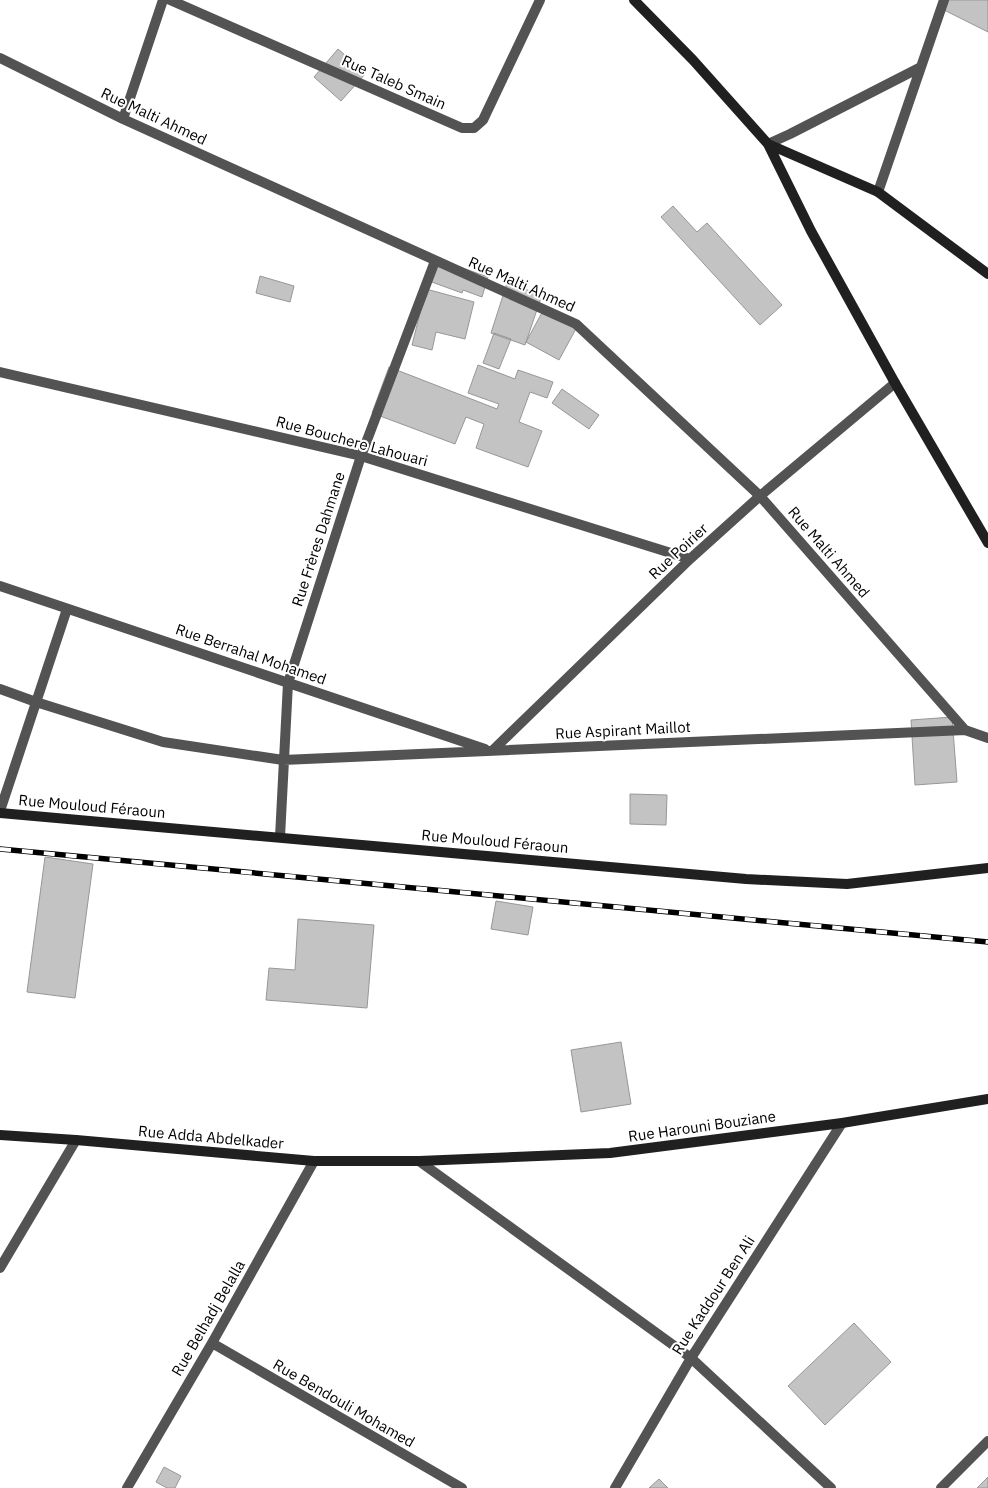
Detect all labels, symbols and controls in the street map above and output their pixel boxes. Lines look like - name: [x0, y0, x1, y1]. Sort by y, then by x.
- street label: Rue Taleb Smain: [339, 51, 449, 113]
- street label: Rue Malti Ahmed: [98, 83, 210, 149]
- street label: Rue Malti Ahmed: [466, 252, 578, 316]
- street label: Rue Bouchere Lahouari: [274, 412, 430, 470]
- street label: Rue Frères Dahmane: [287, 469, 349, 609]
- street label: Rue Malti Ahmed: [784, 502, 874, 602]
- street label: Rue Poirier: [645, 519, 712, 583]
- street label: Rue Berrahal Mohamed: [173, 619, 329, 689]
- street label: Rue Aspirant Maillot: [555, 717, 691, 743]
- street label: Rue Mouloud Féraoun: [18, 790, 166, 822]
- street label: Rue Mouloud Féraoun: [421, 825, 569, 857]
- street label: Rue Harouni Bouziane: [627, 1106, 777, 1146]
- street label: Rue Adda Abdelkader: [137, 1121, 285, 1153]
- street label: Rue Kaddour Ben Ali: [667, 1232, 759, 1358]
- street label: Rue Belhadj Belalla: [167, 1257, 249, 1379]
- street label: Rue Bendouli Mohamed: [270, 1355, 418, 1451]

